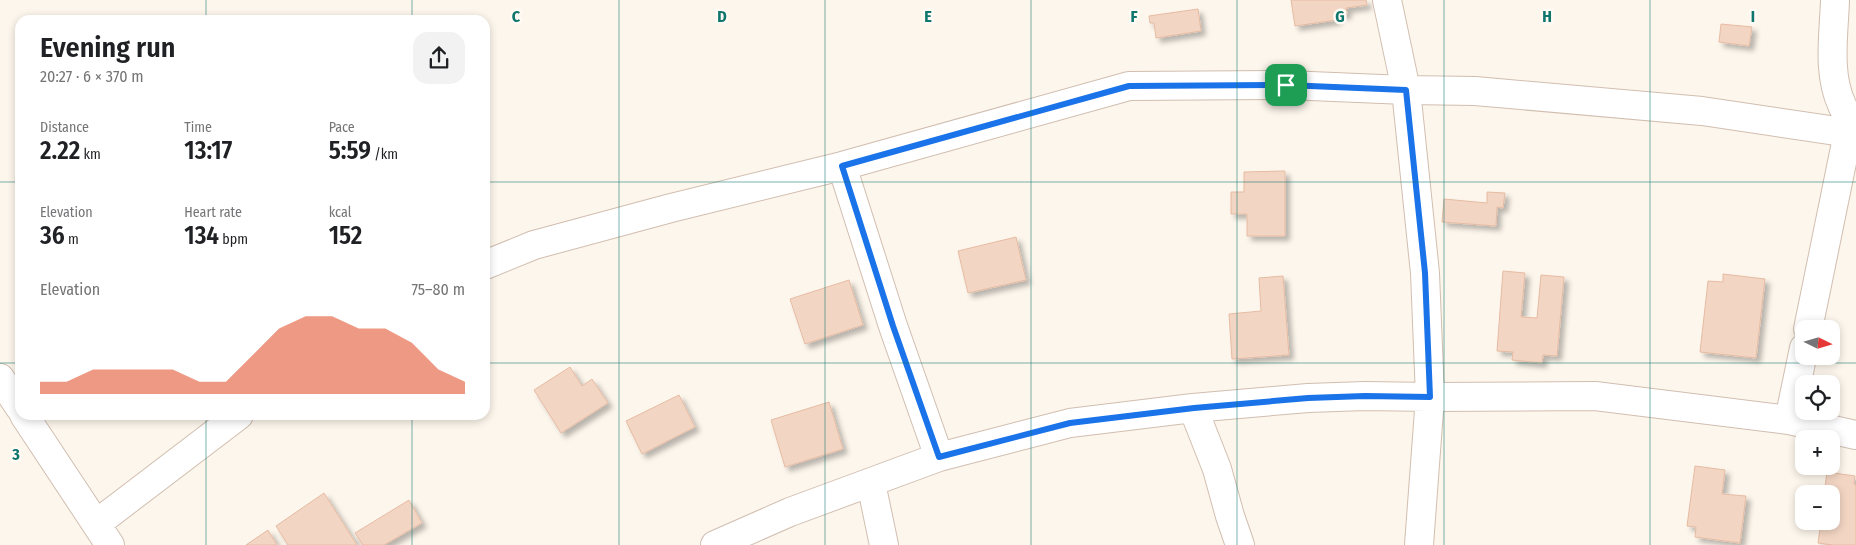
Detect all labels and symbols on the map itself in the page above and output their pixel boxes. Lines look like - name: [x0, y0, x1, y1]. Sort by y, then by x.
- text: C: [512, 7, 521, 26]
- text: D: [717, 7, 727, 26]
- text: E: [924, 7, 932, 26]
- text: F: [1130, 7, 1138, 26]
- text: G: [1335, 7, 1345, 26]
- text: H: [1542, 7, 1552, 26]
- text: I: [1751, 7, 1755, 26]
- pin: [1265, 64, 1307, 106]
- north arrow: [1795, 320, 1840, 365]
- text: 3: [11, 445, 20, 464]

